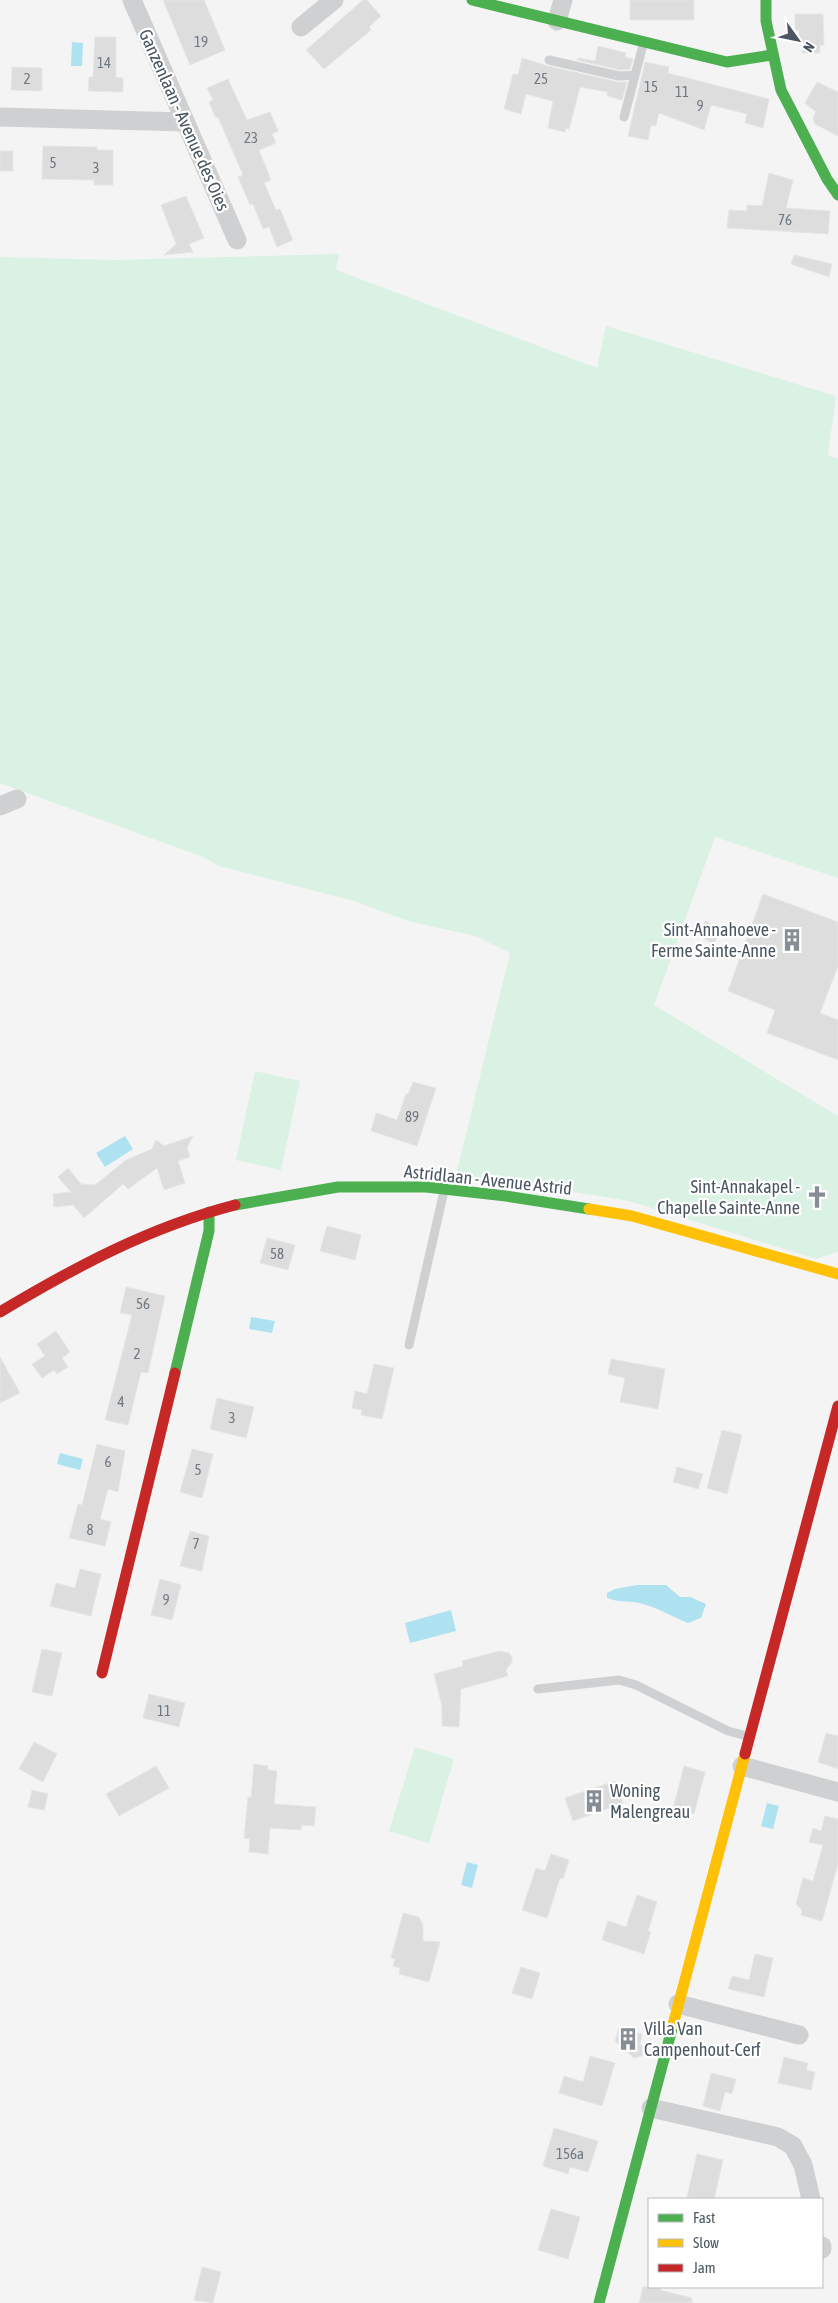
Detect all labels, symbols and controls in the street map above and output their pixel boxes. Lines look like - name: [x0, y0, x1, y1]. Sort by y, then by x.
- north arrow: [773, 15, 823, 65]
- street label: Ganzenlaan - Avenue des Oies: [135, 26, 234, 214]
- house number: 19: [194, 33, 208, 50]
- text: N: [800, 39, 818, 55]
- house number: 14: [97, 54, 111, 71]
- house number: 2: [23, 70, 31, 87]
- house number: 25: [534, 70, 548, 87]
- house number: 15: [644, 78, 658, 95]
- house number: 11: [675, 83, 689, 100]
- house number: 9: [696, 97, 704, 114]
- house number: 23: [244, 129, 258, 146]
- house number: 5: [49, 154, 57, 171]
- house number: 3: [92, 159, 100, 176]
- house number: 76: [778, 211, 792, 228]
- place label: Sint-Annahoeve - Ferme Sainte-Anne: [651, 919, 776, 961]
- building icon: Sint-Annahoeve - Ferme Sainte-Anne: [779, 927, 805, 953]
- house number: 89: [405, 1108, 419, 1125]
- street label: Astridlaan - Avenue Astrid: [403, 1160, 573, 1199]
- place label: Sint-Annakapel - Chapelle Sainte-Anne: [657, 1176, 800, 1218]
- church icon: Sint-Annakapel - Chapelle Sainte-Anne: [804, 1184, 830, 1210]
- house number: 58: [270, 1245, 284, 1262]
- house number: 56: [136, 1295, 150, 1312]
- house number: 2: [133, 1345, 141, 1362]
- house number: 4: [117, 1393, 125, 1410]
- house number: 3: [228, 1409, 236, 1426]
- house number: 6: [104, 1453, 112, 1470]
- house number: 5: [194, 1461, 202, 1478]
- house number: 8: [86, 1521, 94, 1538]
- house number: 7: [192, 1535, 200, 1552]
- house number: 9: [162, 1591, 170, 1608]
- house number: 11: [157, 1702, 171, 1719]
- place label: Woning Malengreau: [610, 1780, 690, 1822]
- building icon: Woning Malengreau: [581, 1788, 607, 1814]
- place label: Villa Van Campenhout-Cerf: [644, 2018, 761, 2060]
- building icon: Villa Van Campenhout-Cerf: [615, 2026, 641, 2052]
- house number: 156a: [556, 2145, 584, 2162]
- legend: [648, 2198, 823, 2288]
- text: Fast: [693, 2209, 715, 2226]
- text: Slow: [693, 2234, 719, 2251]
- text: Jam: [693, 2259, 716, 2276]

